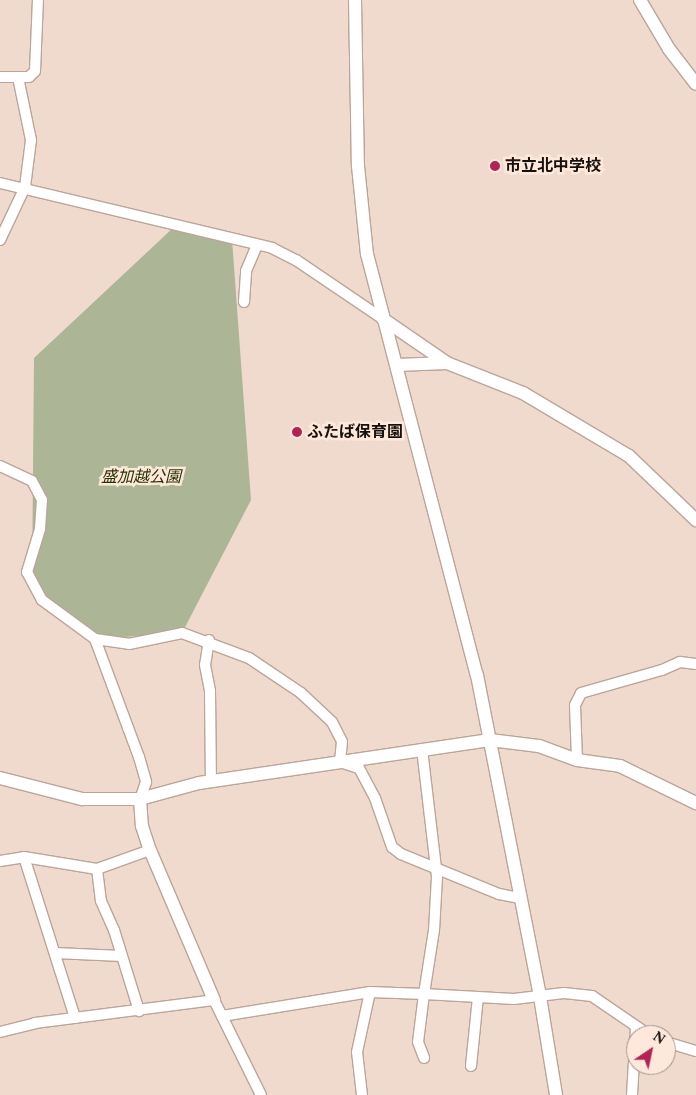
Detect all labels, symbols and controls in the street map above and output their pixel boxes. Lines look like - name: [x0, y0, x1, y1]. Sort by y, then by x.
- place label: 市立北中学校: [505, 156, 601, 176]
- marker: 市立北中学校: [489, 160, 501, 172]
- place label: ふたば保育園: [307, 422, 403, 442]
- marker: ふたば保育園: [291, 426, 303, 438]
- park label: 盛加越公園: [101, 467, 181, 487]
- north arrow: [626, 1025, 676, 1075]
- text: N: [648, 1026, 670, 1050]

